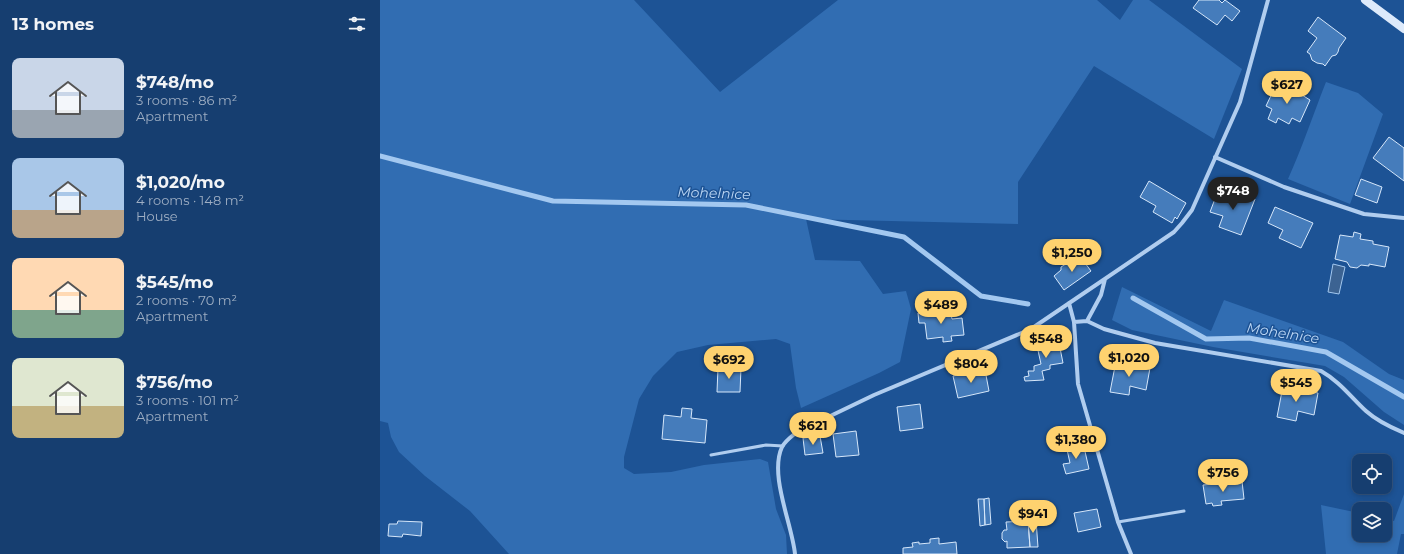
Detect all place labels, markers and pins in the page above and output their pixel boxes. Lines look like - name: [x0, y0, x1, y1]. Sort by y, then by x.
- pin: $627: [1263, 71, 1311, 105]
- pin: $748: [1209, 177, 1257, 211]
- pin: $1,250: [1039, 239, 1105, 273]
- pin: $489: [917, 291, 965, 325]
- pin: $548: [1022, 325, 1070, 359]
- pin: $1,020: [1096, 344, 1162, 378]
- pin: $692: [705, 346, 753, 380]
- pin: $804: [947, 350, 995, 384]
- pin: $545: [1272, 369, 1320, 403]
- pin: $621: [789, 412, 837, 446]
- pin: $1,380: [1043, 426, 1109, 460]
- pin: $756: [1199, 459, 1247, 493]
- pin: $941: [1009, 500, 1057, 534]

